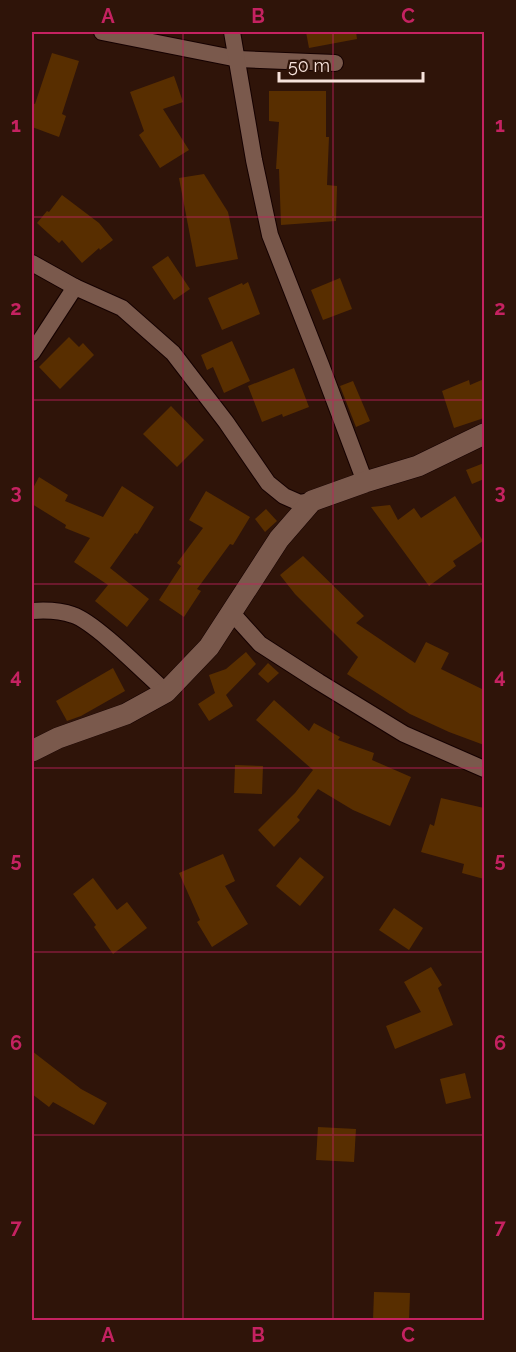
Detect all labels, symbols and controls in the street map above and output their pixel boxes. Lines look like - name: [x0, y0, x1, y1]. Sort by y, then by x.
- text: A: [101, 4, 115, 28]
- text: B: [251, 4, 265, 28]
- text: C: [401, 4, 415, 28]
- scale bar: [279, 45, 423, 83]
- text: 50 m: [288, 55, 330, 76]
- text: 1: [11, 113, 21, 137]
- text: 1: [495, 113, 505, 137]
- text: 2: [10, 296, 22, 320]
- text: 2: [494, 296, 506, 320]
- text: 3: [10, 480, 22, 504]
- text: 3: [494, 480, 506, 504]
- text: 4: [10, 664, 22, 688]
- text: 4: [494, 664, 506, 688]
- text: 5: [10, 848, 22, 872]
- text: 5: [494, 848, 506, 872]
- text: 6: [10, 1031, 22, 1055]
- text: 6: [494, 1031, 506, 1055]
- text: 7: [10, 1215, 22, 1239]
- text: 7: [494, 1215, 506, 1239]
- text: A: [101, 1323, 115, 1347]
- text: B: [251, 1323, 265, 1347]
- text: C: [401, 1323, 415, 1347]

